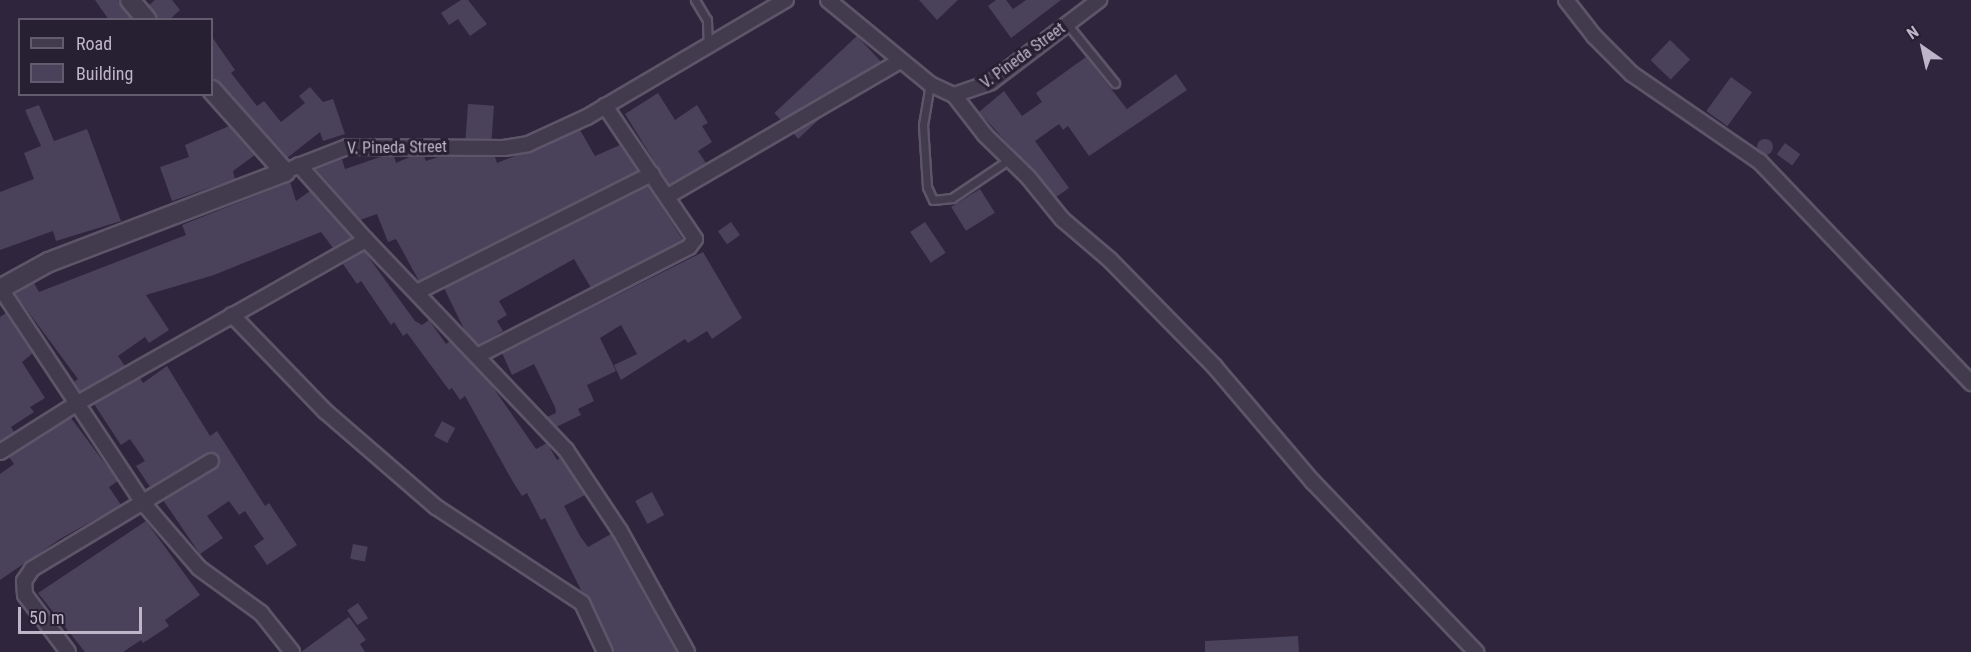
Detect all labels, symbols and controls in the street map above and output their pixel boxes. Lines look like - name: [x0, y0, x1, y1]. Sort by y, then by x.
- legend: [18, 18, 213, 96]
- north arrow: [1893, 18, 1953, 78]
- street label: V. Pineda Street: [977, 19, 1069, 93]
- text: N: [1903, 22, 1922, 43]
- text: Road: [76, 33, 112, 54]
- text: Building: [76, 63, 133, 84]
- street label: V. Pineda Street: [347, 138, 447, 158]
- scale bar: [21, 595, 146, 633]
- text: 50 m: [29, 607, 64, 628]

